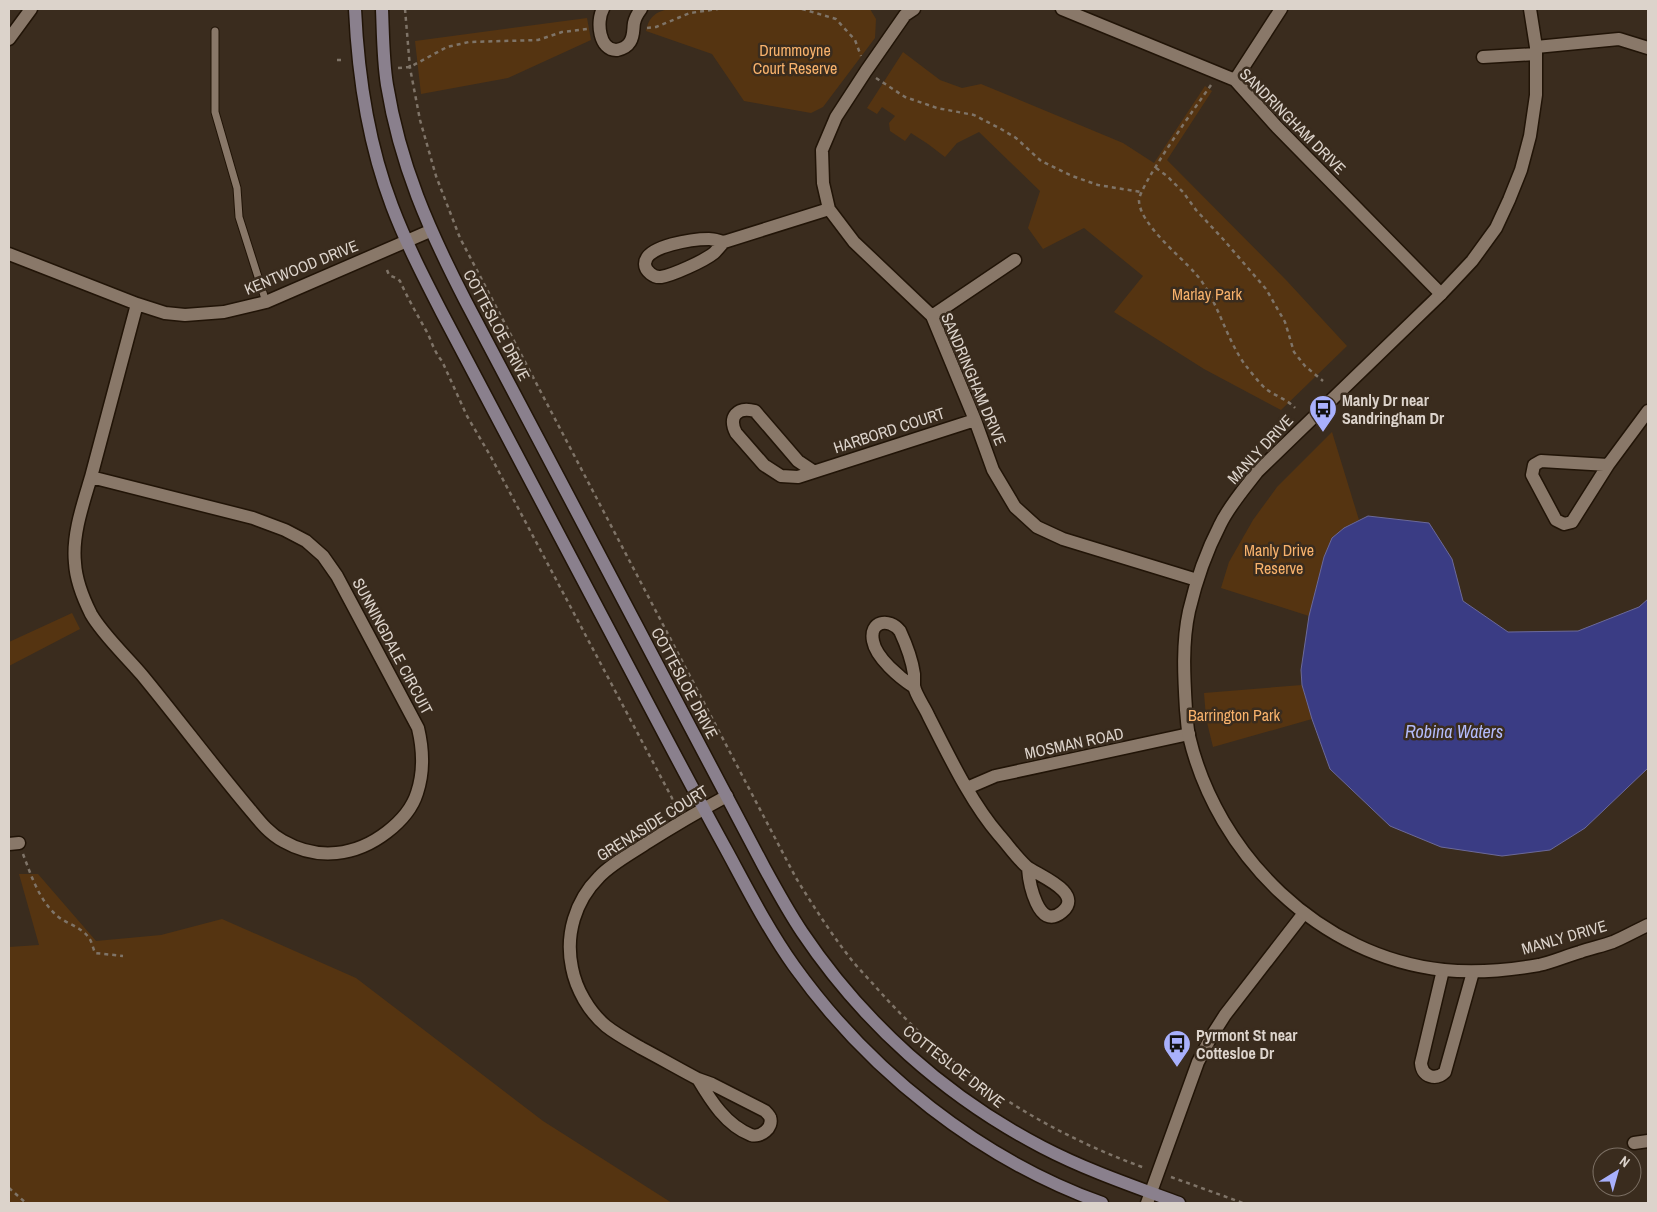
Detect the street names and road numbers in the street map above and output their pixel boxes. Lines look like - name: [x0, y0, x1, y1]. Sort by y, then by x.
- street label: SANDRINGHAM DRIVE: [1235, 63, 1351, 179]
- street label: KENTWOOD DRIVE: [241, 234, 361, 300]
- street label: COTTESLOE DRIVE: [458, 265, 536, 385]
- street label: SANDRINGHAM DRIVE: [936, 309, 1012, 449]
- street label: HARBORD COURT: [831, 402, 947, 458]
- street label: MANLY DRIVE: [1222, 409, 1298, 489]
- street label: SUNNINGDALE CIRCUIT: [348, 574, 438, 718]
- street label: COTTESLOE DRIVE: [646, 623, 724, 743]
- street label: MOSMAN ROAD: [1023, 722, 1125, 764]
- street label: GRENASIDE COURT: [592, 780, 712, 866]
- street label: MANLY DRIVE: [1519, 914, 1609, 960]
- street label: COTTESLOE DRIVE: [899, 1019, 1009, 1113]

